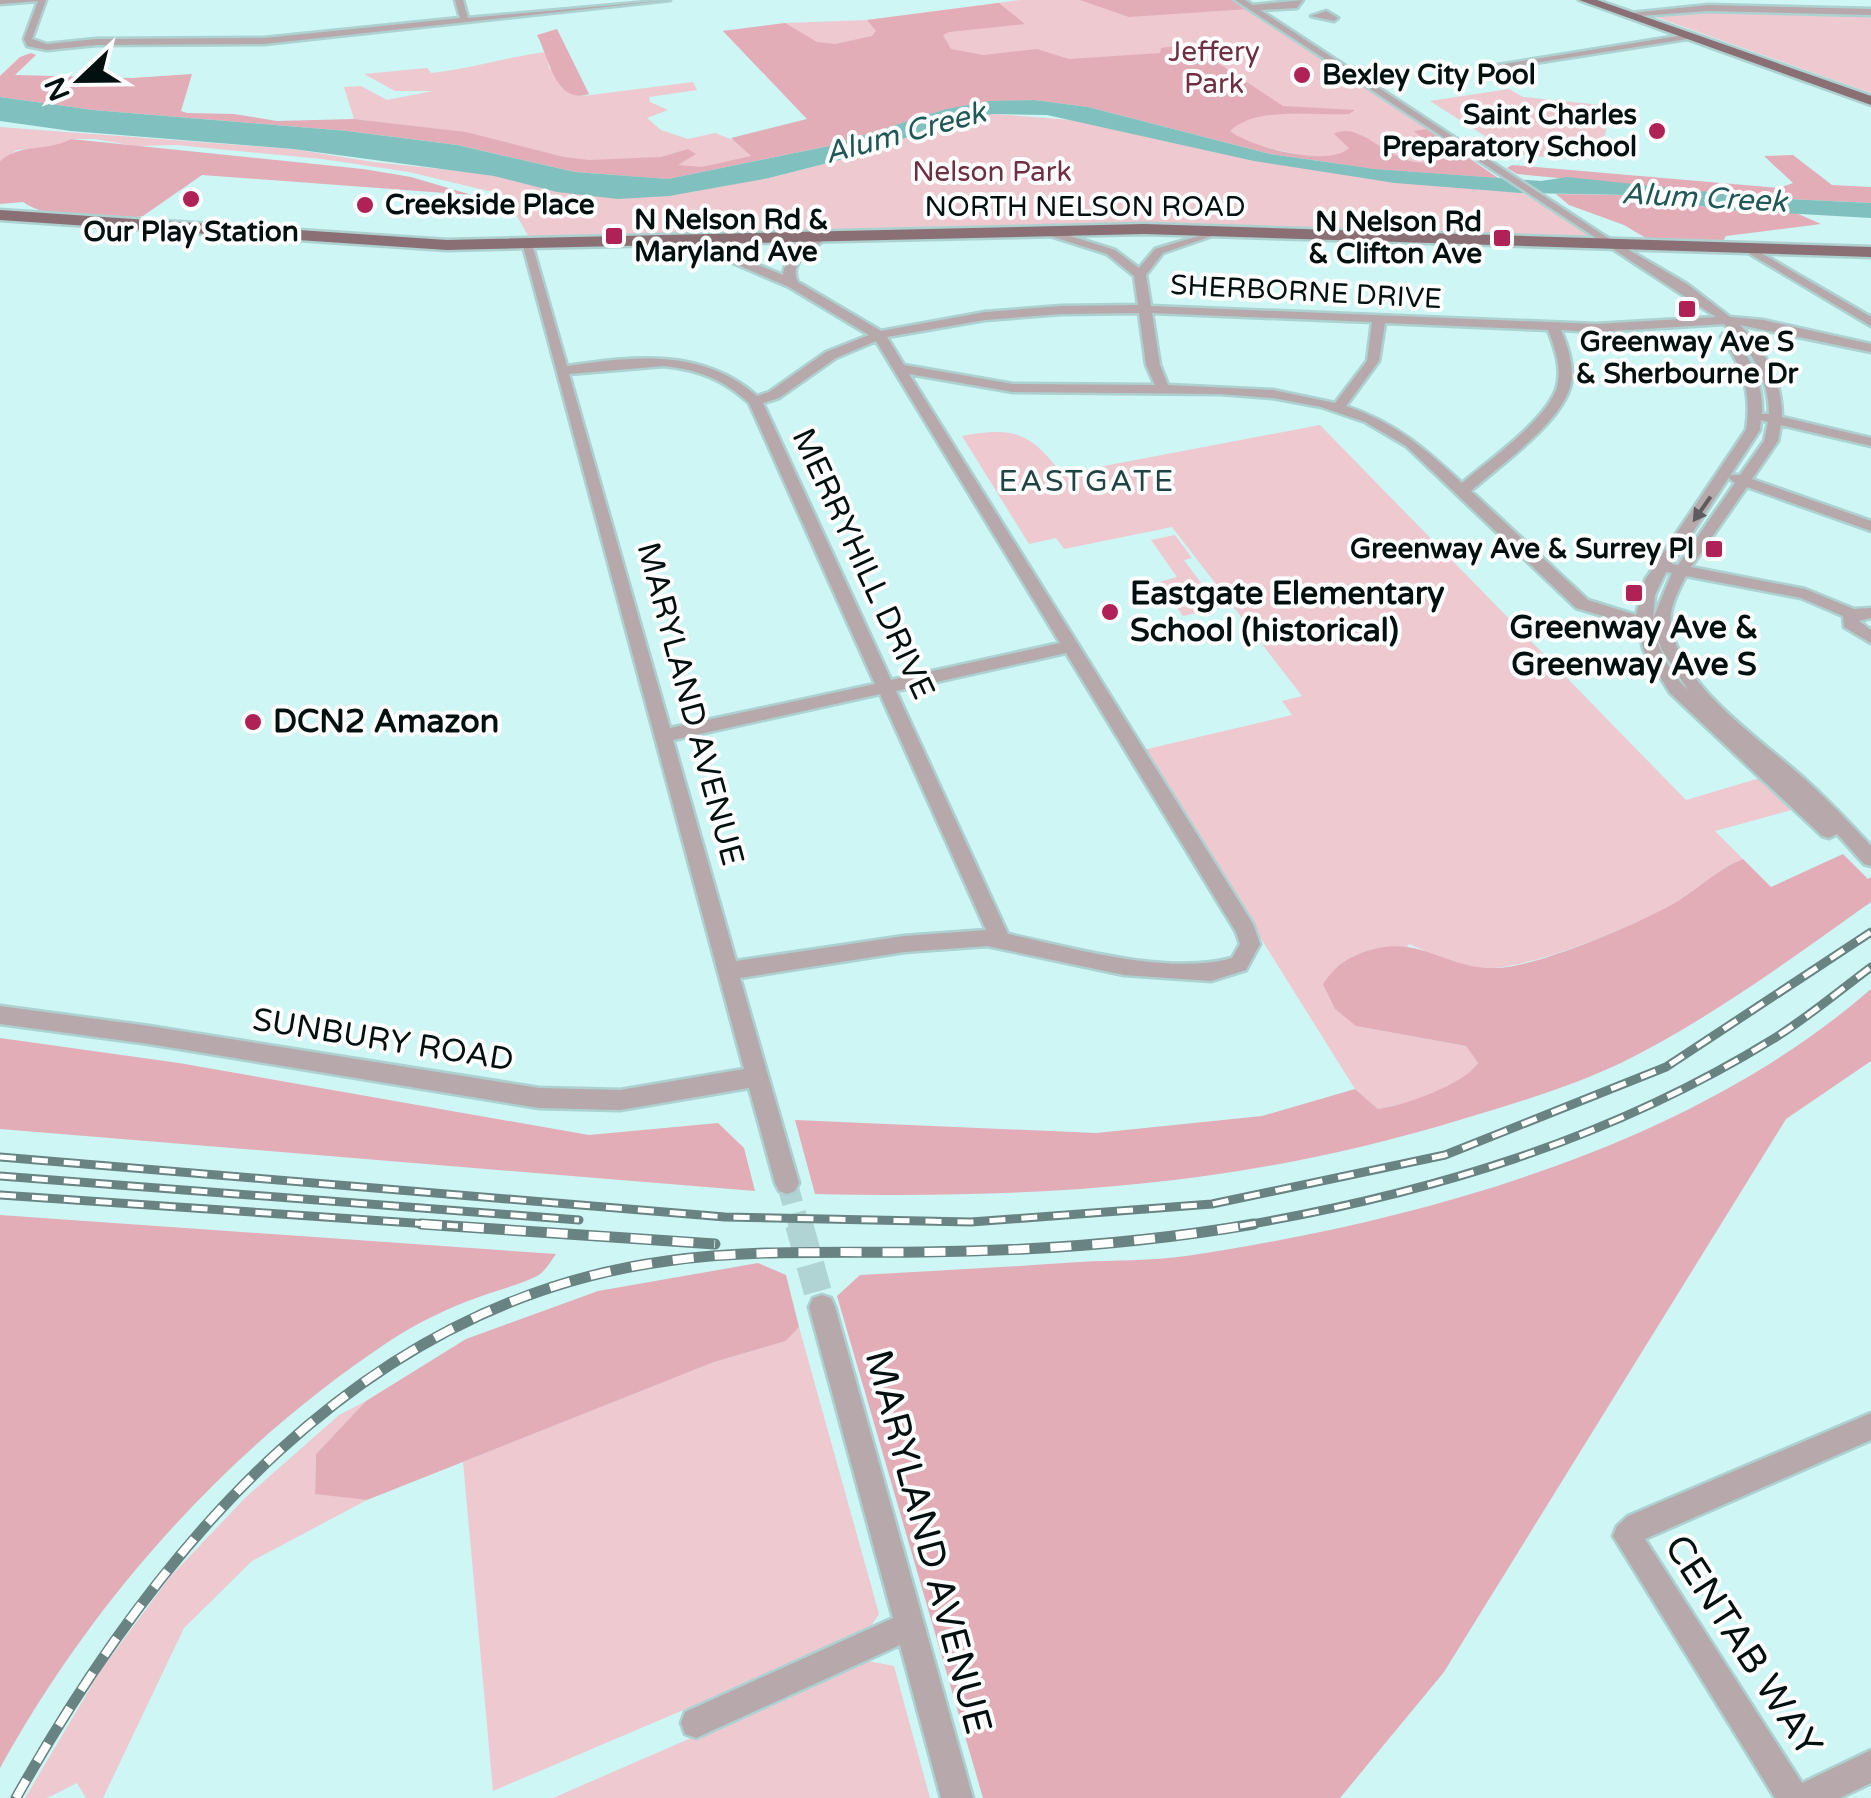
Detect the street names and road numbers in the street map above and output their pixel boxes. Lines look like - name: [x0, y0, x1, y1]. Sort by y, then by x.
- street label: NORTH NELSON ROAD: [924, 190, 1246, 224]
- street label: SHERBORNE DRIVE: [1169, 268, 1443, 316]
- street label: MERRYHILL DRIVE: [784, 423, 942, 705]
- street label: MARYLAND AVENUE: [629, 538, 751, 870]
- street label: SUNBURY ROAD: [250, 1001, 516, 1079]
- street label: MARYLAND AVENUE: [855, 1345, 1001, 1739]
- street label: CENTAB WAY: [1654, 1526, 1832, 1766]

